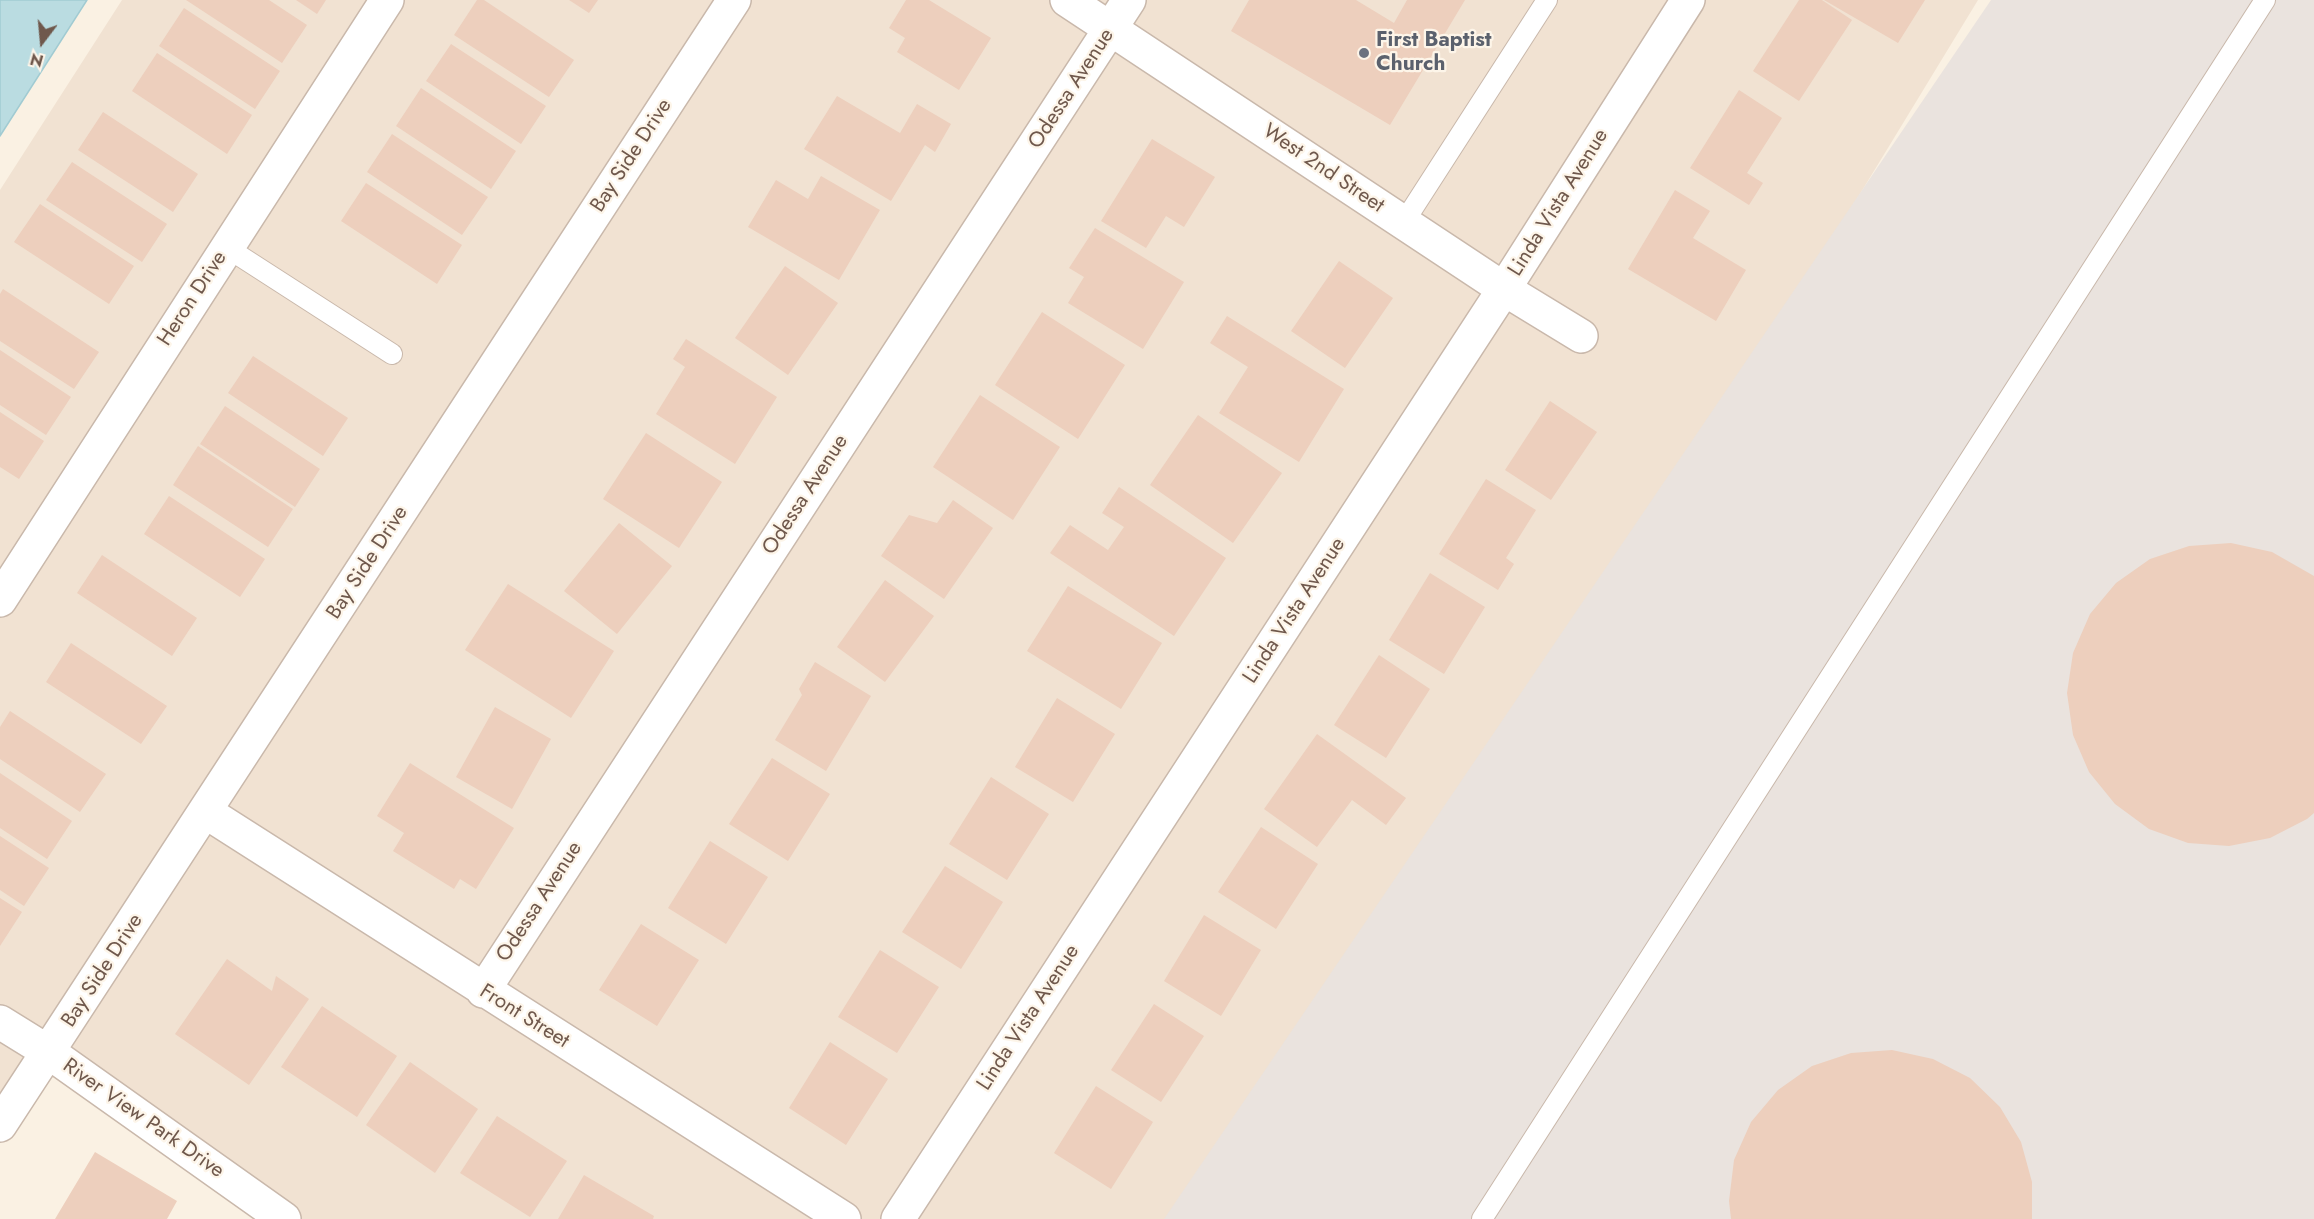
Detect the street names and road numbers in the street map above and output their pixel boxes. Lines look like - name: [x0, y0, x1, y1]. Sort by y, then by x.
- street label: Odessa Avenue: [1024, 24, 1120, 154]
- street label: Bay Side Drive: [586, 95, 678, 217]
- street label: West 2nd Street: [1257, 119, 1389, 219]
- street label: Linda Vista Avenue: [1504, 125, 1614, 281]
- street label: Heron Drive: [153, 247, 233, 351]
- street label: Odessa Avenue: [758, 430, 854, 560]
- street label: Bay Side Drive: [322, 502, 414, 624]
- street label: Linda Vista Avenue: [1238, 533, 1352, 689]
- street label: Odessa Avenue: [492, 837, 588, 967]
- street label: Bay Side Drive: [57, 910, 149, 1032]
- street label: Linda Vista Avenue: [972, 940, 1086, 1096]
- street label: Front Street: [475, 980, 573, 1054]
- street label: River View Park Drive: [57, 1054, 229, 1184]

